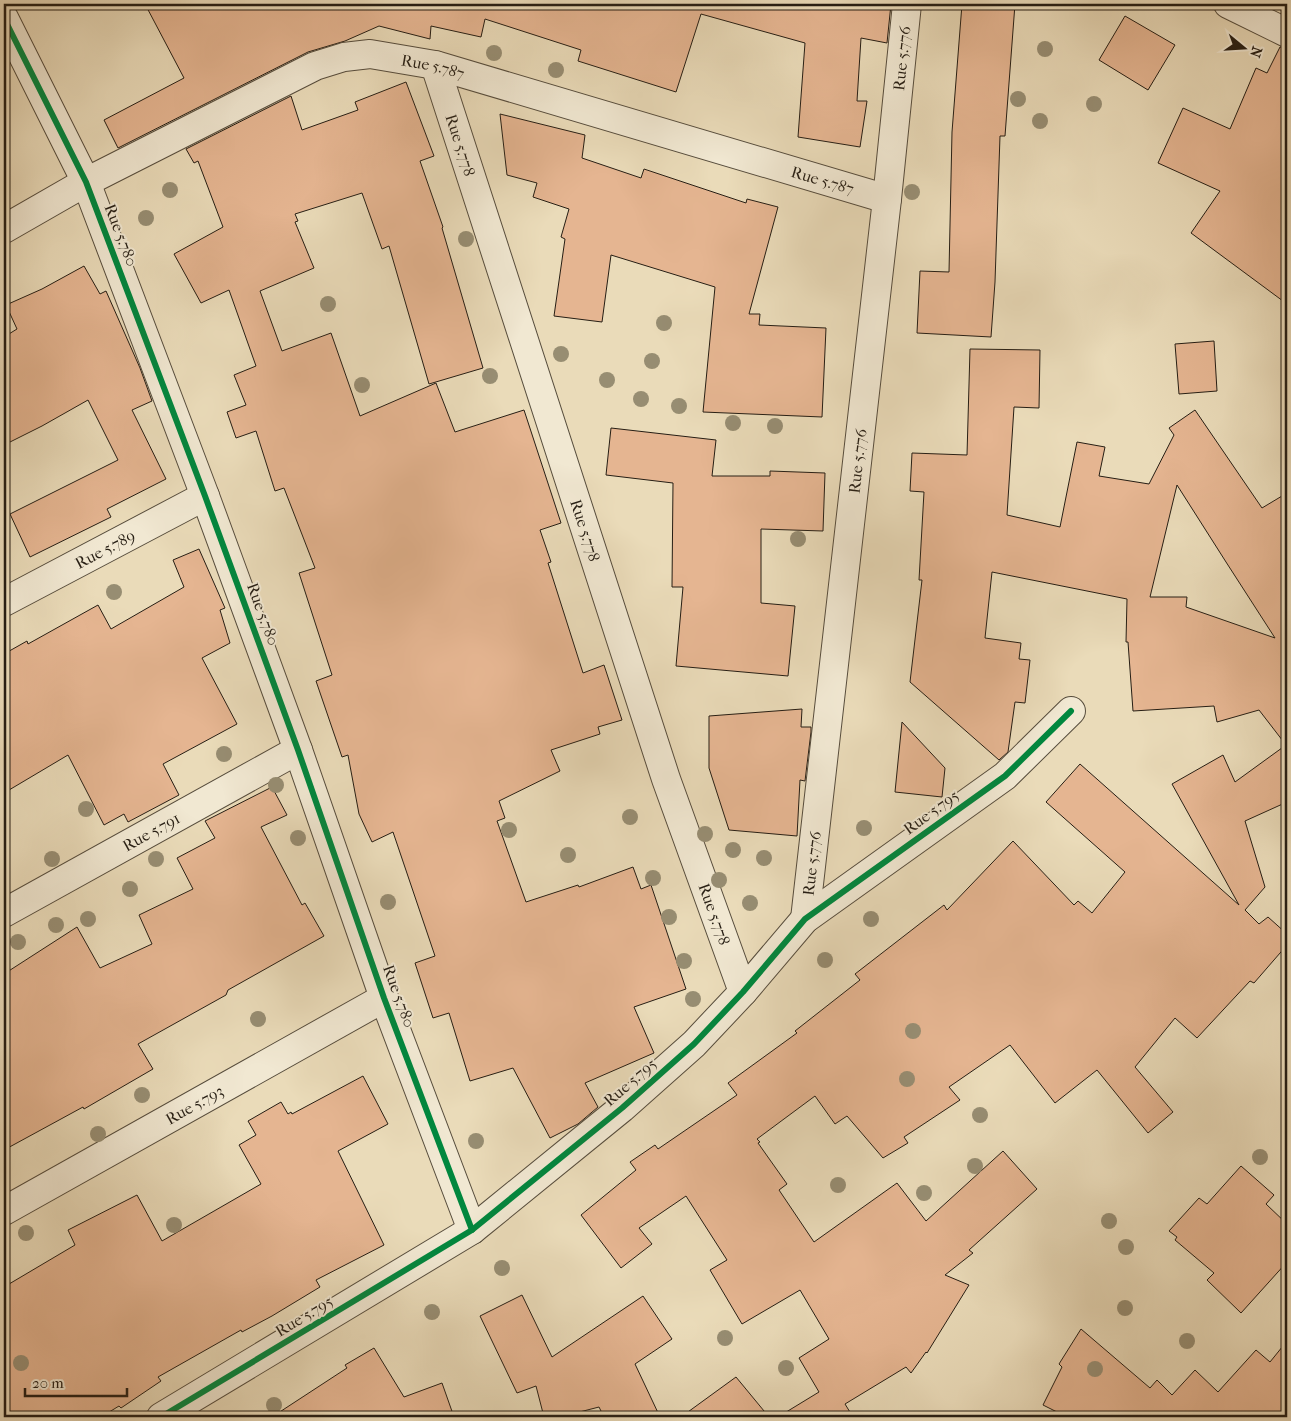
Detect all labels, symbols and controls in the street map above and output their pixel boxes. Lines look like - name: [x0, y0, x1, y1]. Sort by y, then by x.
- north arrow: [1218, 22, 1268, 72]
- street label: Rue 5.776: [889, 25, 914, 92]
- text: N: [1246, 44, 1266, 60]
- street label: Rue 5.787: [400, 50, 467, 83]
- street label: Rue 5.778: [442, 111, 480, 178]
- street label: Rue 5.787: [789, 162, 856, 198]
- street label: Rue 5.780: [100, 201, 142, 269]
- street label: Rue 5.776: [844, 427, 870, 494]
- street label: Rue 5.778: [567, 497, 604, 564]
- street label: Rue 5.789: [72, 525, 138, 572]
- street label: Rue 5.780: [243, 580, 283, 648]
- street label: Rue 5.795: [900, 786, 962, 838]
- street label: Rue 5.791: [119, 808, 183, 855]
- street label: Rue 5.776: [798, 830, 824, 897]
- street label: Rue 5.778: [695, 881, 735, 947]
- street label: Rue 5.780: [379, 962, 419, 1030]
- street label: Rue 5.795: [600, 1054, 660, 1110]
- street label: Rue 5.793: [162, 1081, 227, 1128]
- street label: Rue 5.795: [272, 1291, 336, 1341]
- scale bar: [25, 1366, 128, 1398]
- text: 20 m: [32, 1374, 64, 1392]

